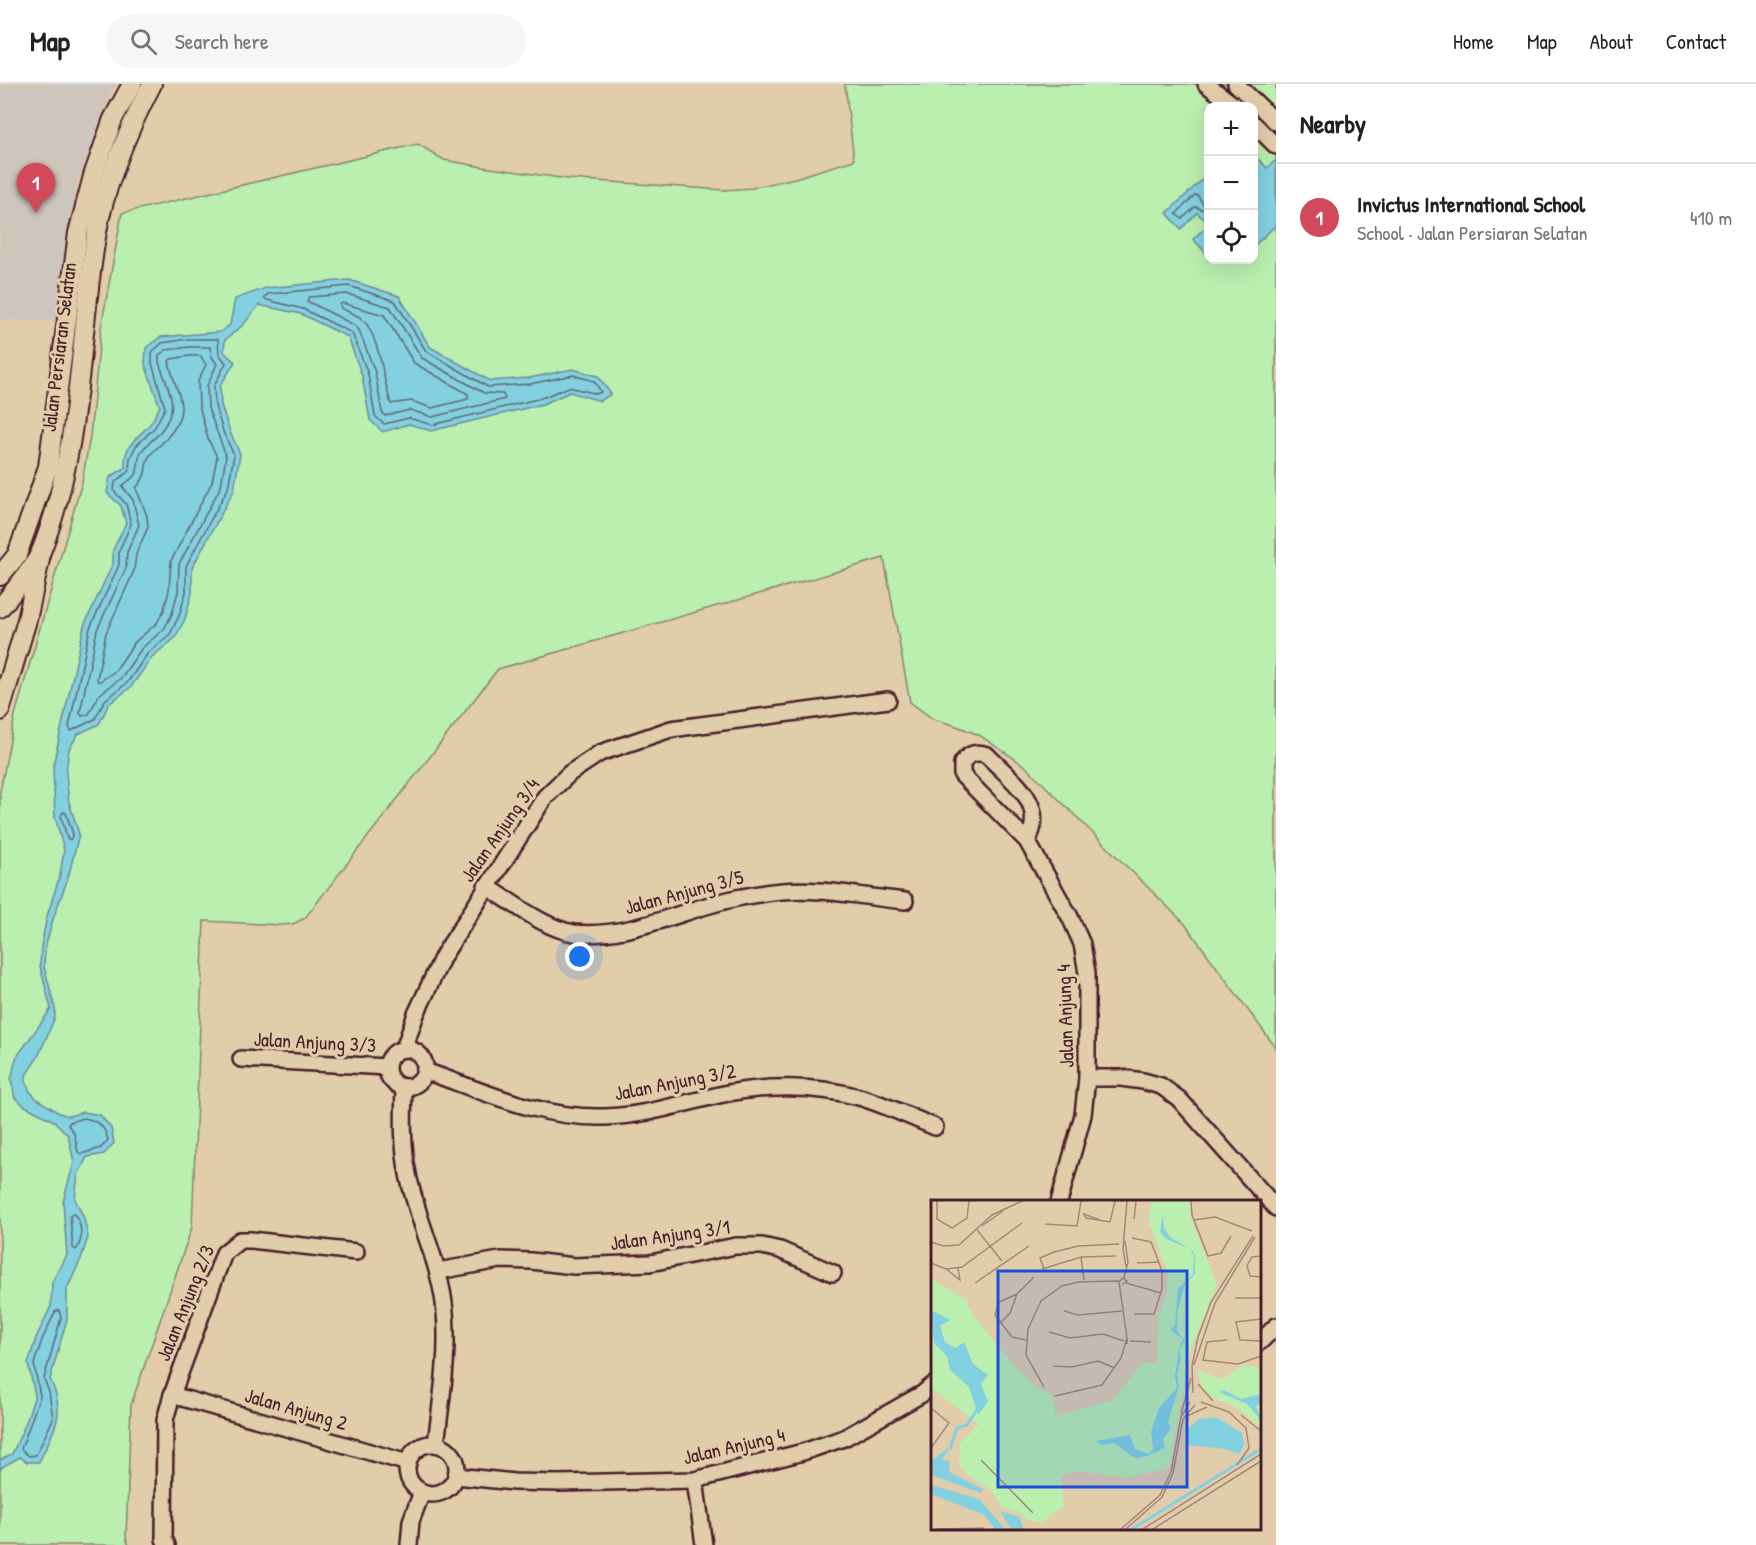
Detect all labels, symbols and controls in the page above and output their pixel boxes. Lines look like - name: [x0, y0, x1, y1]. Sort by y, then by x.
- search box: [106, 14, 526, 68]
- text: Map: [30, 22, 70, 60]
- icon: search: [127, 25, 160, 58]
- text: Search here: [175, 26, 269, 56]
- text: Home: [1453, 27, 1494, 56]
- text: Map: [1527, 27, 1557, 56]
- text: About: [1590, 27, 1633, 56]
- text: Contact: [1666, 27, 1726, 56]
- map controls: [1204, 102, 1258, 264]
- button: +: [1204, 102, 1258, 156]
- text: Nearby: [1300, 106, 1366, 141]
- button: −: [1204, 156, 1258, 210]
- pin: 1: [16, 164, 56, 213]
- text: Invictus International School: [1357, 189, 1585, 219]
- text: 1: [1316, 204, 1323, 231]
- text: 410 m: [1690, 204, 1732, 231]
- button: locate: [1204, 210, 1258, 264]
- text: School · Jalan Persiaran Selatan: [1357, 219, 1588, 246]
- street label: Jalan Persiaran Selatan: [35, 261, 82, 433]
- street label: Jalan Anjung 3/4: [454, 772, 545, 887]
- street label: Jalan Anjung 3/5: [621, 863, 747, 920]
- your location: [565, 942, 594, 971]
- street label: Jalan Anjung 4: [1049, 964, 1080, 1068]
- street label: Jalan Anjung 3/3: [253, 1025, 377, 1058]
- street label: Jalan Anjung 3/2: [612, 1056, 738, 1106]
- inset map: [931, 1200, 1261, 1530]
- street label: Jalan Anjung 3/1: [608, 1213, 732, 1256]
- street label: Jalan Anjung 2/3: [149, 1241, 220, 1365]
- street label: Jalan Anjung 2: [242, 1381, 351, 1436]
- street label: Jalan Anjung 4: [680, 1421, 787, 1470]

